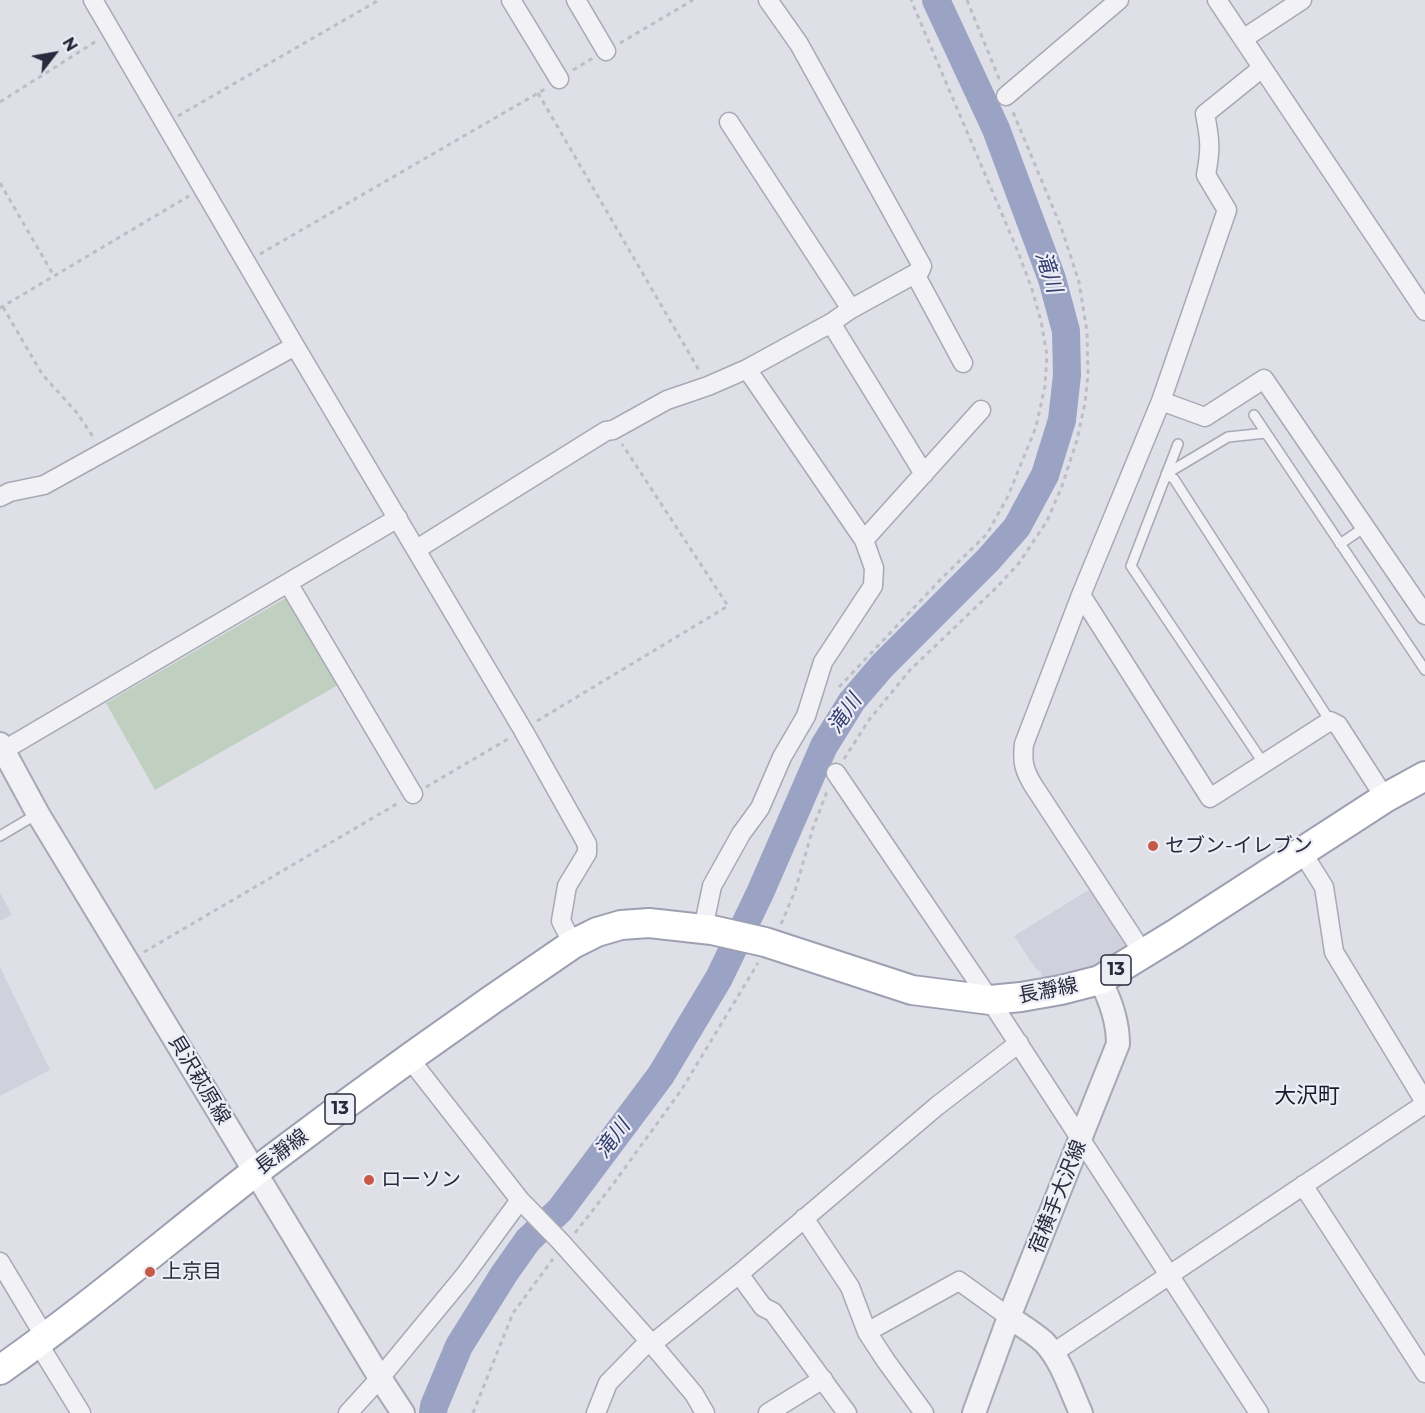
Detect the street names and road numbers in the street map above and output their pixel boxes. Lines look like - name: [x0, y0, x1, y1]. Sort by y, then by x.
- road number: 13: [1101, 955, 1131, 985]
- street label: 長瀞線: [1016, 973, 1080, 1009]
- street label: 貝沢萩原線: [163, 1031, 235, 1129]
- road number: 13: [325, 1094, 355, 1124]
- street label: 長瀞線: [251, 1124, 313, 1180]
- street label: 宿横手大沢線: [1024, 1137, 1092, 1257]

